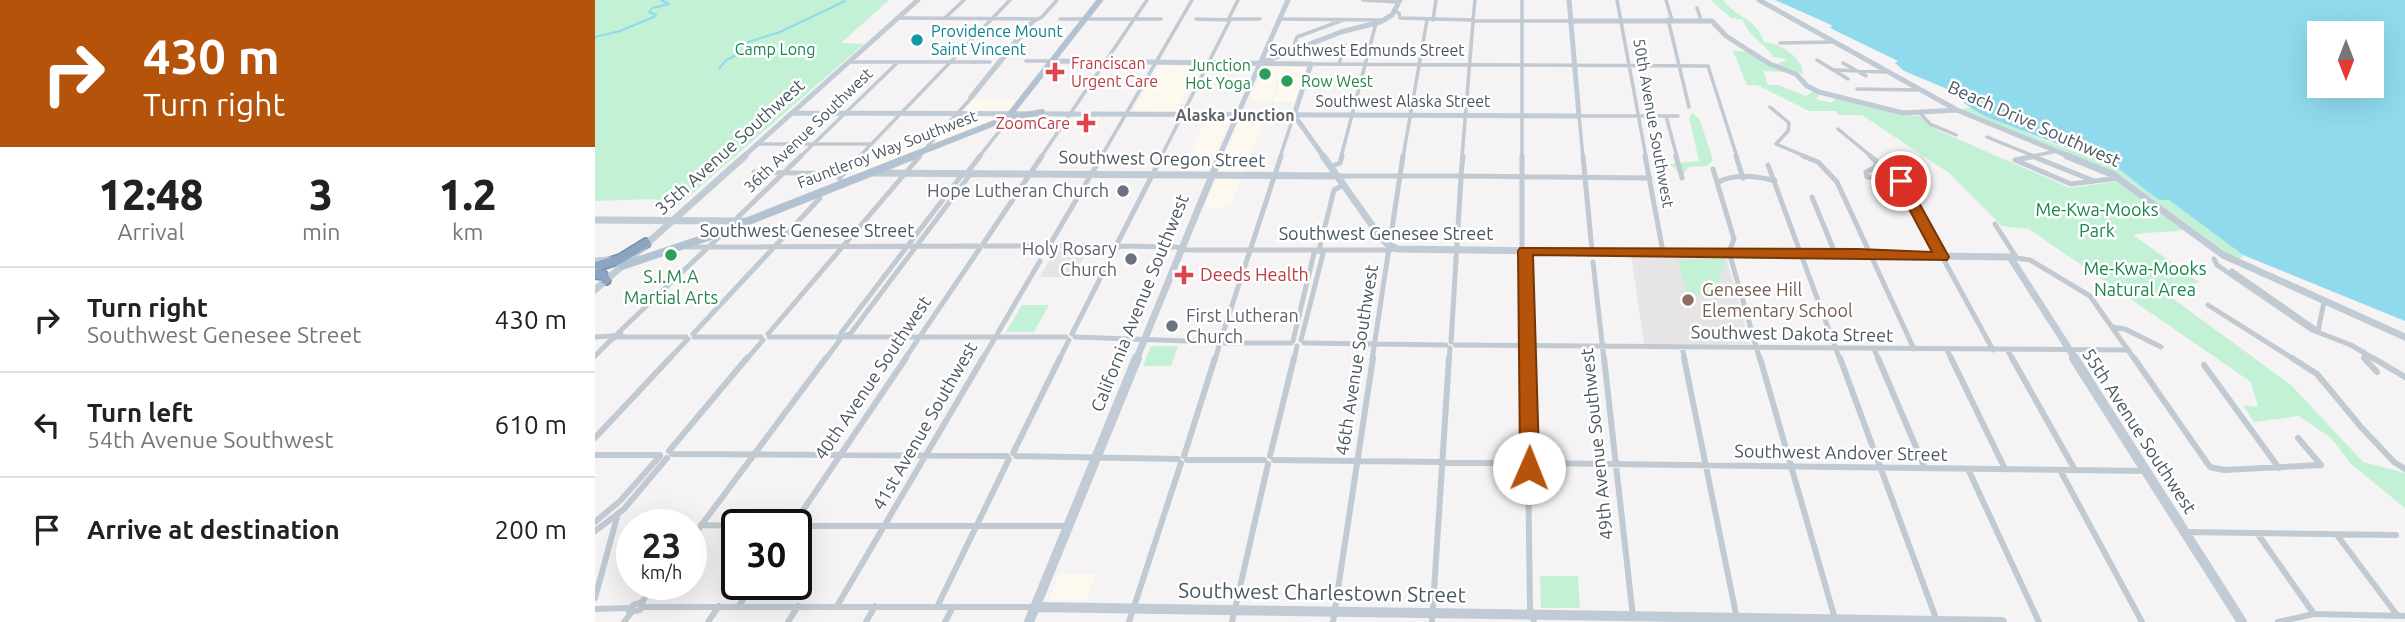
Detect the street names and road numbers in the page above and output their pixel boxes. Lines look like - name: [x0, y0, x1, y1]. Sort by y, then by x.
- street label: 50th Avenue Southwest: [1630, 37, 1678, 210]
- street label: Southwest Edmunds Street: [1269, 41, 1465, 59]
- street label: 36th Avenue Southwest: [740, 63, 876, 196]
- street label: 35th Avenue Southwest: [651, 74, 808, 218]
- street label: Beach Drive Southwest: [1945, 76, 2124, 170]
- street label: Southwest Alaska Street: [1316, 92, 1491, 110]
- street label: Fauntleroy Way Southwest: [795, 106, 980, 192]
- street label: Southwest Oregon Street: [1058, 146, 1266, 170]
- street label: California Avenue Southwest: [1086, 191, 1192, 414]
- street label: Southwest Genesee Street: [700, 220, 914, 240]
- street label: Southwest Genesee Street: [1279, 223, 1493, 243]
- street label: 46th Avenue Southwest: [1331, 263, 1381, 457]
- street label: 40th Avenue Southwest: [810, 292, 934, 463]
- street label: Southwest Dakota Street: [1691, 321, 1893, 345]
- street label: 41st Avenue Southwest: [868, 338, 980, 513]
- street label: 55th Avenue Southwest: [2079, 344, 2201, 517]
- street label: 49th Avenue Southwest: [1576, 347, 1616, 541]
- street label: Southwest Andover Street: [1734, 440, 1948, 464]
- street label: Southwest Charlestown Street: [1178, 577, 1466, 607]

